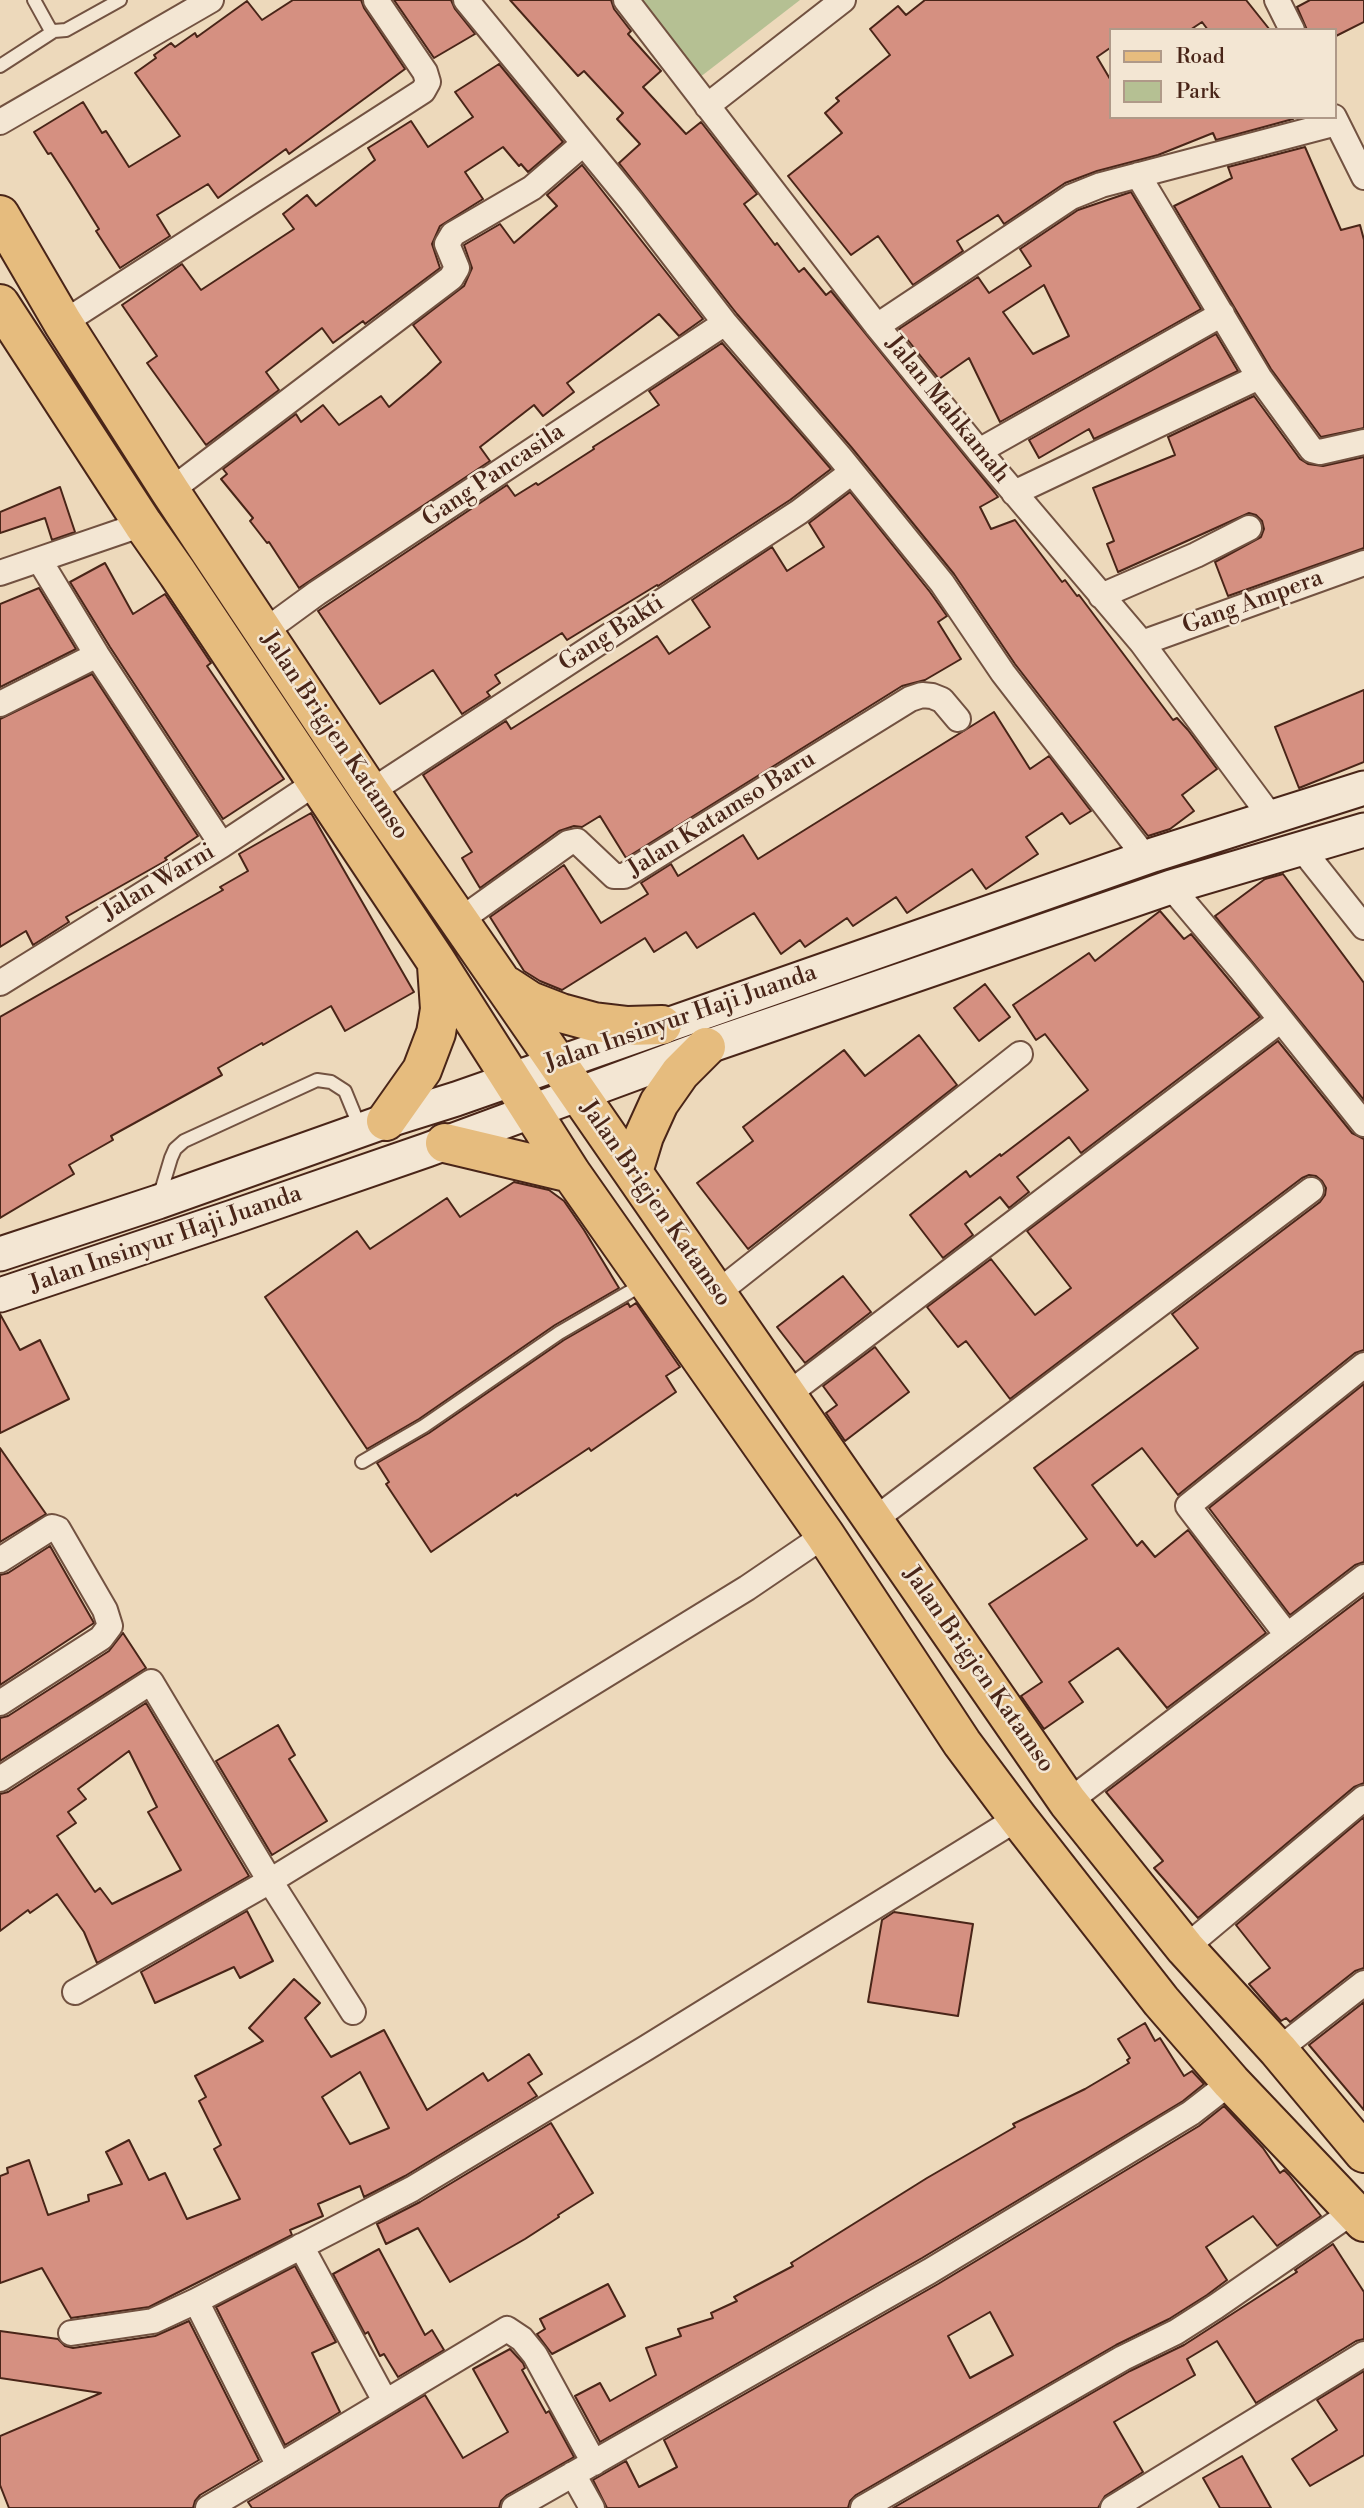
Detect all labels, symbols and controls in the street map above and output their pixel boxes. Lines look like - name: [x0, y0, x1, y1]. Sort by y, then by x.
- legend: [1108, 28, 1336, 119]
- text: Road: [1176, 44, 1225, 70]
- text: Park: [1176, 79, 1220, 105]
- street label: Jalan Mahkamah: [879, 330, 1015, 490]
- street label: Gang Pancasila: [418, 418, 570, 534]
- street label: Gang Ampera: [1179, 564, 1327, 642]
- street label: Gang Bakti: [554, 589, 670, 679]
- street label: Jalan Brigjen Katamso: [254, 626, 414, 846]
- street label: Jalan Katamso Baru: [623, 746, 821, 884]
- street label: Jalan Warni: [98, 838, 220, 928]
- street label: Jalan Insinyur Haji Juanda: [541, 959, 821, 1079]
- street label: Jalan Brigjen Katamso: [573, 1095, 737, 1313]
- street label: Jalan Insinyur Haji Juanda: [26, 1180, 306, 1300]
- street label: Jalan Brigjen Katamso: [896, 1561, 1060, 1779]

